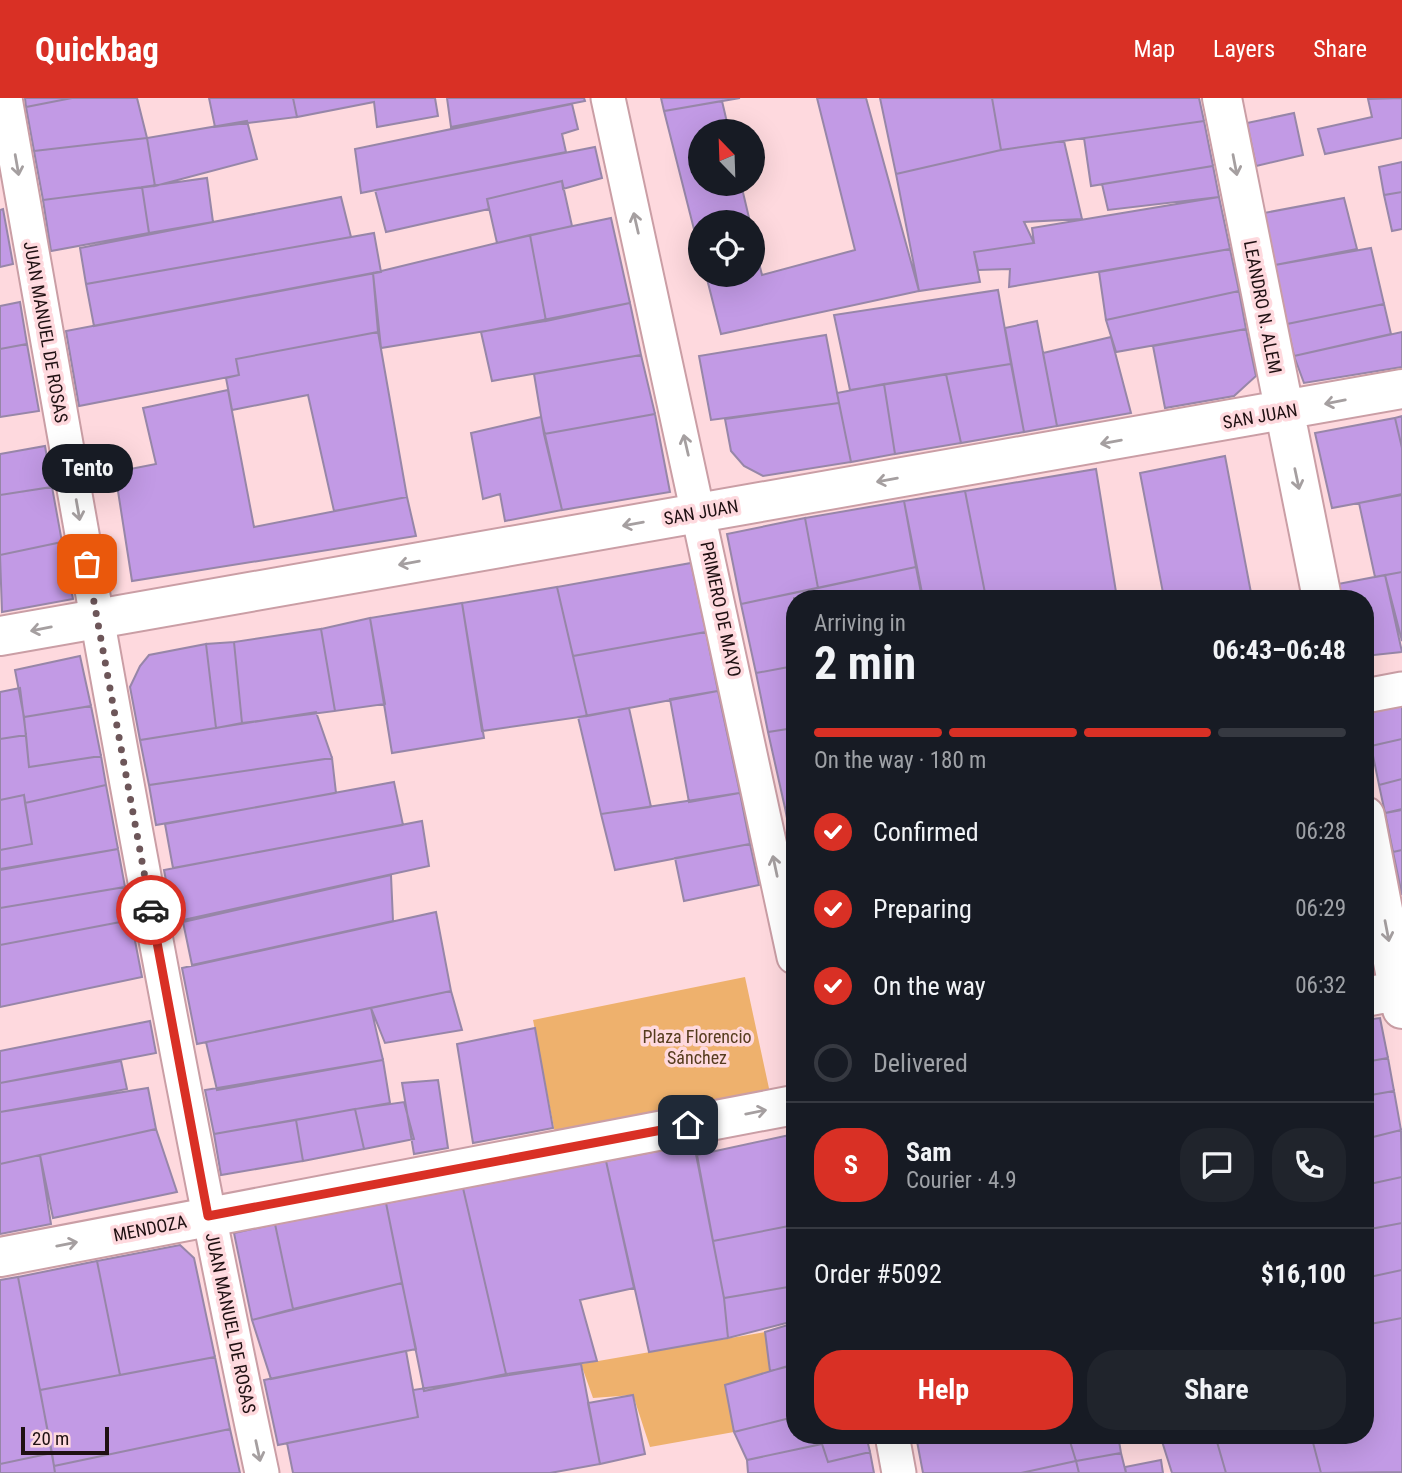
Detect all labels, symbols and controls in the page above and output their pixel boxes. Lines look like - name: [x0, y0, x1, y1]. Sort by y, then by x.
- text: Quickbag: [35, 30, 159, 69]
- text: Map: [1134, 35, 1175, 63]
- text: Layers: [1213, 35, 1275, 63]
- text: Share: [1313, 35, 1367, 63]
- north arrow: [688, 119, 765, 196]
- map controls: [688, 119, 765, 287]
- one-way arrow: [11, 153, 24, 176]
- one-way arrow: [1229, 153, 1243, 176]
- button: locate: [688, 210, 765, 287]
- one-way arrow: [629, 212, 642, 235]
- street label: LEANDRO N. ALEM: [1240, 239, 1286, 375]
- street label: JUAN MANUEL DE ROSAS: [20, 240, 72, 424]
- one-way arrow: [1324, 396, 1347, 410]
- street label: SAN JUAN: [1221, 399, 1299, 433]
- one-way arrow: [678, 434, 692, 457]
- one-way arrow: [1100, 436, 1123, 449]
- callout: Tento: [42, 445, 132, 494]
- text: Tento: [62, 455, 113, 482]
- one-way arrow: [1291, 467, 1305, 490]
- one-way arrow: [876, 474, 899, 487]
- street label: SAN JUAN: [662, 495, 740, 529]
- one-way arrow: [71, 498, 85, 521]
- one-way arrow: [622, 518, 645, 531]
- pin: [57, 534, 117, 594]
- street label: PRIMERO DE MAYO: [696, 539, 746, 679]
- icon: bag: [68, 545, 106, 583]
- one-way arrow: [398, 557, 421, 570]
- text: Arriving in: [814, 610, 906, 637]
- one-way arrow: [31, 622, 53, 636]
- text: 06:43–06:48: [1212, 635, 1346, 665]
- text: 2 min: [814, 636, 916, 690]
- text: On the way · 180 m: [814, 747, 986, 774]
- icon: check: [814, 813, 852, 851]
- text: Confirmed: [873, 817, 979, 847]
- text: 06:28: [1295, 818, 1346, 845]
- one-way arrow: [768, 855, 782, 878]
- courier: [116, 875, 186, 945]
- icon: check: [814, 890, 852, 928]
- icon: car: [132, 891, 170, 929]
- text: Preparing: [873, 894, 972, 924]
- text: 06:29: [1295, 895, 1346, 922]
- one-way arrow: [1381, 919, 1394, 942]
- icon: check: [814, 967, 852, 1005]
- text: On the way: [873, 971, 986, 1001]
- text: 06:32: [1295, 972, 1346, 999]
- park label: Plaza Florencio Sánchez: [642, 1026, 752, 1068]
- text: Delivered: [873, 1048, 968, 1078]
- pin: [658, 1095, 718, 1155]
- one-way arrow: [744, 1105, 767, 1118]
- icon: home: [669, 1106, 707, 1144]
- button: chat: [1180, 1128, 1254, 1202]
- button: phone: [1272, 1128, 1346, 1202]
- text: Sam: [906, 1137, 952, 1167]
- text: S: [844, 1150, 858, 1180]
- text: Courier · 4.9: [906, 1167, 1017, 1194]
- street label: MENDOZA: [111, 1210, 189, 1245]
- street label: JUAN MANUEL DE ROSAS: [202, 1231, 260, 1415]
- one-way arrow: [55, 1237, 78, 1251]
- text: Order #5092: [814, 1259, 942, 1289]
- text: $16,100: [1261, 1259, 1346, 1289]
- button: Help: [814, 1350, 1073, 1430]
- button: Share: [1087, 1350, 1346, 1430]
- scale bar: [21, 1424, 108, 1456]
- text: 20 m: [32, 1427, 69, 1450]
- one-way arrow: [251, 1439, 265, 1462]

